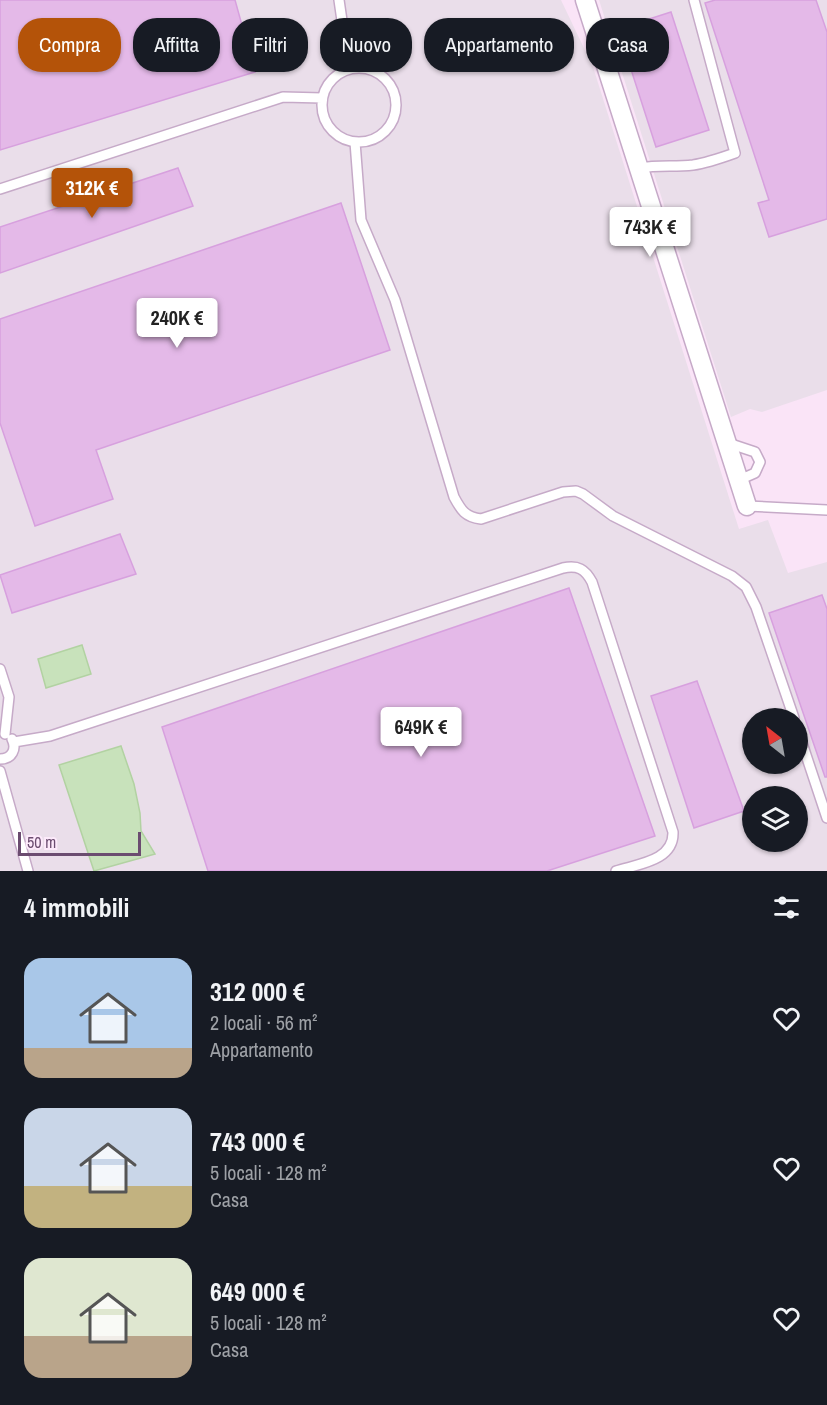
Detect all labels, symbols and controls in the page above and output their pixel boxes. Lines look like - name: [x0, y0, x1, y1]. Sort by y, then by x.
- chip: Compra: [18, 18, 121, 72]
- chip: Affitta: [133, 18, 220, 72]
- chip: Filtri: [232, 18, 308, 72]
- chip: Nuovo: [320, 18, 412, 72]
- chip: Appartamento: [424, 18, 574, 72]
- chip: Casa: [586, 18, 669, 72]
- pin: 312K €: [43, 168, 141, 219]
- text: 312K €: [66, 174, 118, 201]
- pin: 743K €: [601, 207, 699, 258]
- text: 743K €: [624, 213, 676, 240]
- pin: 240K €: [128, 298, 226, 349]
- text: 240K €: [151, 304, 203, 331]
- pin: 649K €: [372, 707, 470, 758]
- north arrow: [742, 708, 808, 774]
- map controls: [742, 708, 808, 852]
- text: 649K €: [395, 713, 447, 740]
- button: layers: [742, 786, 808, 852]
- scale bar: [18, 829, 141, 856]
- text: 50 m: [27, 831, 56, 853]
- text: 4 immobili: [24, 890, 129, 925]
- icon: filters: [770, 891, 803, 924]
- text: 312 000 €: [210, 974, 305, 1009]
- icon: home: [72, 982, 144, 1054]
- icon: heart: [770, 1002, 803, 1035]
- text: 2 locali · 56 m²: [210, 1009, 318, 1036]
- text: Appartamento: [210, 1036, 313, 1063]
- text: 743 000 €: [210, 1124, 305, 1159]
- icon: home: [72, 1132, 144, 1204]
- icon: heart: [770, 1152, 803, 1185]
- text: 5 locali · 128 m²: [210, 1159, 327, 1186]
- text: Casa: [210, 1186, 248, 1213]
- text: 649 000 €: [210, 1274, 305, 1309]
- icon: home: [72, 1282, 144, 1354]
- icon: heart: [770, 1302, 803, 1335]
- text: 5 locali · 128 m²: [210, 1309, 327, 1336]
- text: Casa: [210, 1336, 248, 1363]

